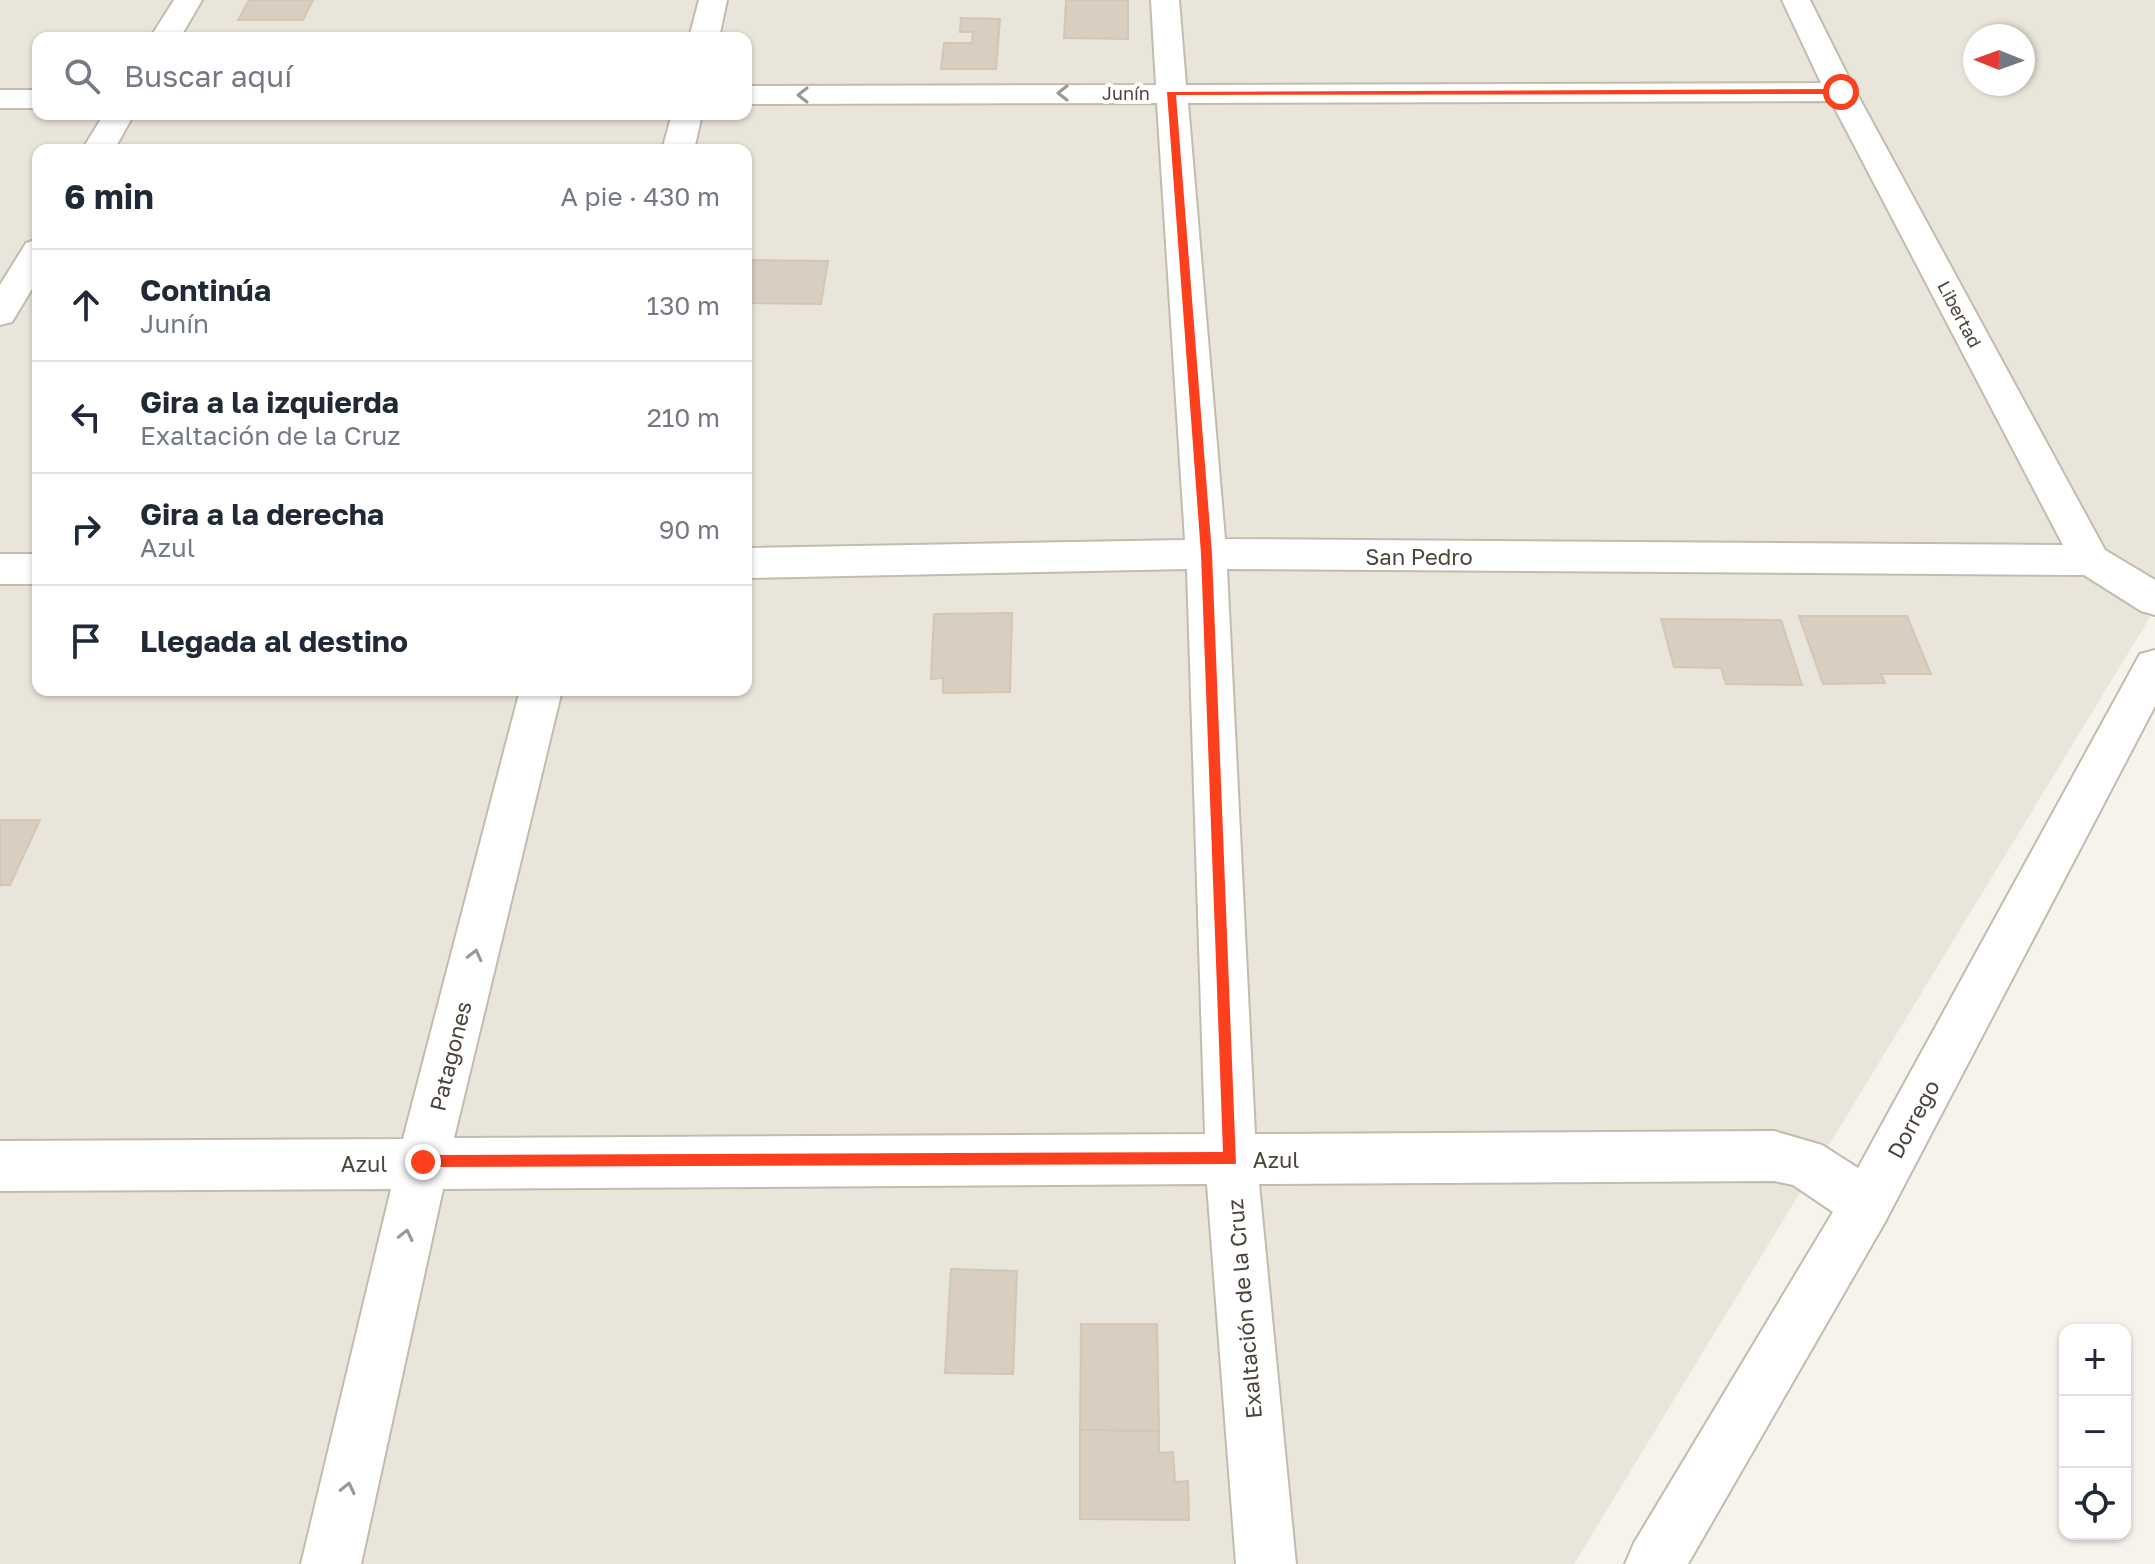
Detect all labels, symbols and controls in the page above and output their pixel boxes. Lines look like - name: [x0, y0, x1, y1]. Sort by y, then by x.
- north arrow: [1963, 24, 2035, 96]
- search box: [32, 32, 752, 120]
- icon: search: [60, 54, 104, 98]
- text: Buscar aquí: [124, 58, 292, 94]
- route start: [1823, 74, 1859, 110]
- street label: Junín: [1102, 82, 1150, 104]
- one-way arrow: [1056, 84, 1069, 102]
- one-way arrow: [796, 86, 809, 103]
- text: 6 min: [64, 176, 154, 216]
- text: A pie · 430 m: [561, 181, 720, 212]
- text: Continúa: [140, 272, 271, 308]
- street label: Libertad: [1933, 277, 1987, 351]
- icon: ahead: [64, 283, 108, 327]
- text: 130 m: [647, 290, 720, 321]
- text: Junín: [140, 308, 209, 339]
- text: Gira a la izquierda: [140, 384, 399, 420]
- icon: left: [64, 395, 108, 439]
- text: 210 m: [647, 402, 720, 433]
- text: Exaltación de la Cruz: [140, 420, 401, 451]
- text: Gira a la derecha: [140, 496, 384, 532]
- icon: right: [64, 507, 108, 551]
- text: 90 m: [659, 514, 720, 545]
- text: Azul: [140, 532, 195, 563]
- street label: San Pedro: [1365, 543, 1473, 570]
- icon: arrive: [64, 619, 108, 663]
- text: Llegada al destino: [140, 623, 408, 659]
- one-way arrow: [466, 948, 483, 962]
- street label: Patagones: [423, 998, 477, 1114]
- street label: Dorrego: [1881, 1075, 1945, 1163]
- route end: [405, 1144, 441, 1180]
- street label: Azul: [1253, 1146, 1299, 1173]
- street label: Azul: [341, 1150, 387, 1177]
- street label: Exaltación de la Cruz: [1221, 1198, 1267, 1420]
- one-way arrow: [397, 1228, 414, 1242]
- map controls: [2059, 1324, 2131, 1540]
- button: +: [2059, 1324, 2131, 1396]
- button: −: [2059, 1396, 2131, 1468]
- button: locate: [2059, 1468, 2131, 1540]
- one-way arrow: [339, 1482, 356, 1495]

